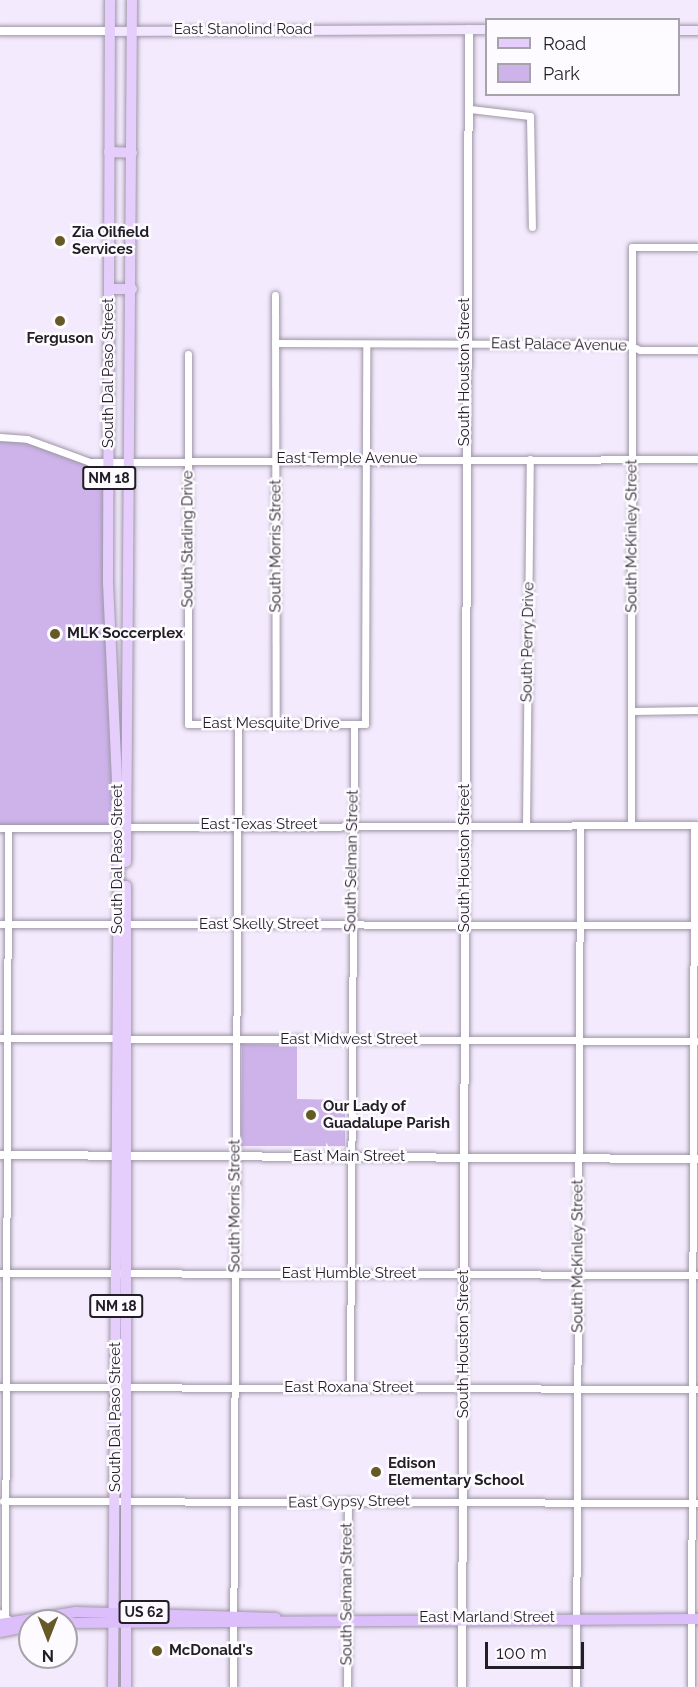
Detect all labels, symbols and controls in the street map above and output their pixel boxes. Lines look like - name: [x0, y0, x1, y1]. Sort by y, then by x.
- legend: [485, 18, 680, 96]
- street label: East Stanolind Road: [174, 21, 312, 39]
- text: Road: [543, 33, 586, 54]
- text: Park: [543, 63, 580, 84]
- place label: Zia Oilfield Services: [72, 223, 149, 258]
- marker: Zia Oilfield Services: [53, 234, 67, 248]
- street label: South Dal Paso Street: [100, 298, 118, 448]
- street label: South Houston Street: [456, 298, 474, 446]
- marker: Ferguson: [53, 314, 67, 328]
- place label: Ferguson: [26, 330, 94, 348]
- street label: East Palace Avenue: [491, 335, 627, 355]
- street label: East Temple Avenue: [276, 450, 418, 468]
- street label: South McKinley Street: [623, 459, 641, 613]
- road number: NM 18: [82, 467, 136, 489]
- street label: South Starling Drive: [179, 471, 197, 607]
- street label: South Morris Street: [267, 480, 285, 612]
- street label: South Perry Drive: [518, 581, 538, 703]
- place label: MLK Soccerplex: [67, 625, 183, 643]
- marker: MLK Soccerplex: [48, 627, 62, 641]
- street label: East Mesquite Drive: [202, 715, 340, 733]
- street label: South Dal Paso Street: [109, 784, 127, 934]
- street label: South Houston Street: [456, 784, 474, 932]
- street label: South Selman Street: [342, 790, 362, 932]
- street label: East Texas Street: [200, 816, 318, 834]
- street label: East Skelly Street: [199, 916, 319, 934]
- street label: East Midwest Street: [280, 1031, 418, 1049]
- place label: Our Lady of Guadalupe Parish: [323, 1097, 450, 1132]
- marker: Our Lady of Guadalupe Parish: [304, 1108, 318, 1122]
- street label: South Morris Street: [226, 1140, 244, 1272]
- street label: East Main Street: [293, 1148, 405, 1166]
- street label: South McKinley Street: [569, 1179, 587, 1333]
- street label: East Humble Street: [282, 1265, 416, 1283]
- street label: South Houston Street: [455, 1270, 473, 1418]
- road number: NM 18: [89, 1295, 143, 1317]
- street label: South Dal Paso Street: [107, 1342, 125, 1492]
- street label: East Roxana Street: [284, 1379, 414, 1397]
- place label: Edison Elementary School: [388, 1454, 524, 1489]
- marker: Edison Elementary School: [369, 1465, 383, 1479]
- street label: East Gypsy Street: [288, 1492, 410, 1512]
- street label: South Selman Street: [338, 1523, 356, 1665]
- road number: US 62: [118, 1601, 170, 1623]
- north arrow: [18, 1609, 78, 1669]
- street label: East Marland Street: [419, 1609, 555, 1627]
- scale bar: [488, 1630, 587, 1668]
- place label: McDonald's: [169, 1642, 253, 1660]
- text: 100 m: [496, 1642, 547, 1663]
- marker: McDonald's: [150, 1644, 164, 1658]
- text: N: [42, 1646, 54, 1665]

